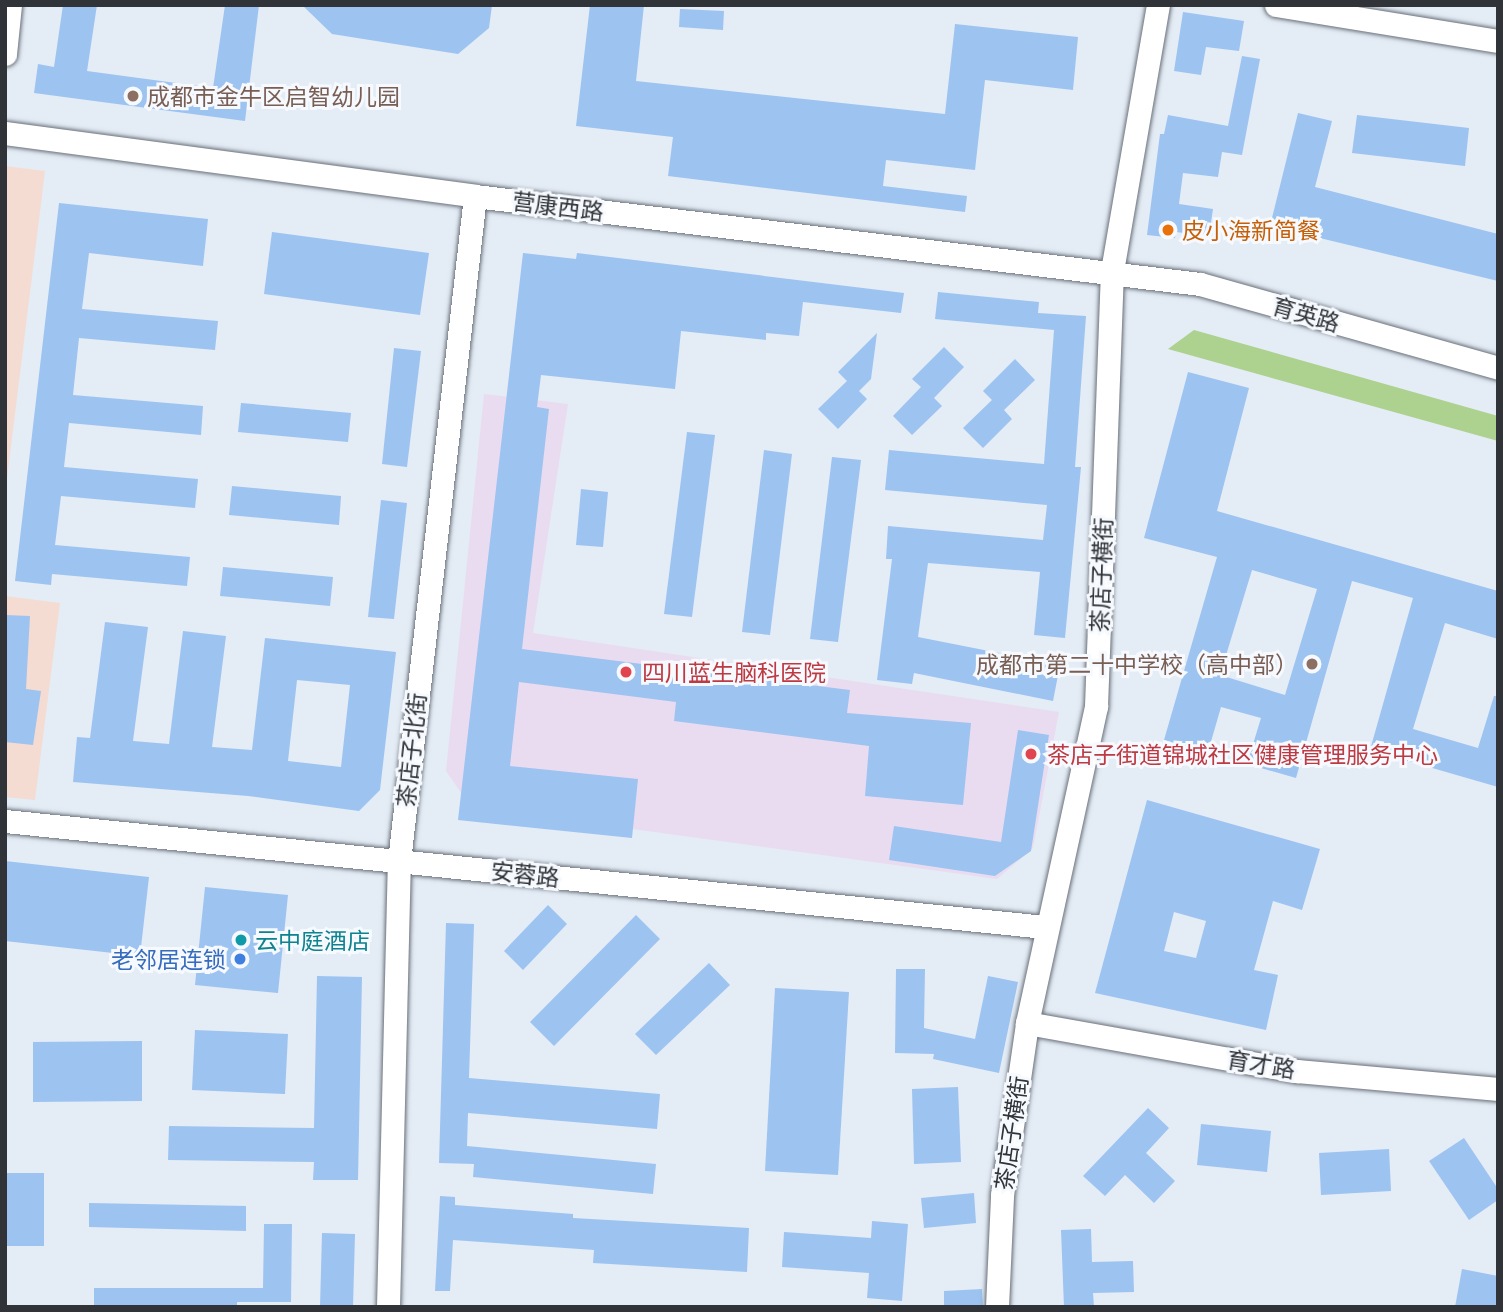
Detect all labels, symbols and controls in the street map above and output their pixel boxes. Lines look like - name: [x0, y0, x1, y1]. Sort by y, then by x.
- place label: 成都市金牛区启智幼儿园: [147, 82, 400, 110]
- marker: 成都市金牛区启智幼儿园: [125, 88, 141, 104]
- street label: 营康西路: [511, 187, 605, 225]
- place label: 皮小海新简餐: [1182, 216, 1320, 244]
- marker: 皮小海新简餐: [1160, 222, 1176, 238]
- street label: 育英路: [1269, 291, 1343, 337]
- street label: 茶店子横街: [1085, 517, 1117, 633]
- place label: 成都市第二十中学校（高中部）: [976, 650, 1298, 678]
- marker: 成都市第二十中学校（高中部）: [1304, 656, 1320, 672]
- place label: 四川蓝生脑科医院: [642, 658, 826, 686]
- marker: 四川蓝生脑科医院: [616, 662, 636, 682]
- street label: 茶店子北街: [391, 691, 431, 809]
- place label: 茶店子街道锦城社区健康管理服务中心: [1047, 740, 1438, 768]
- marker: 茶店子街道锦城社区健康管理服务中心: [1021, 744, 1041, 764]
- street label: 安蓉路: [489, 857, 561, 891]
- place label: 云中庭酒店: [255, 926, 370, 954]
- marker: 云中庭酒店: [233, 932, 249, 948]
- place label: 老邻居连锁: [111, 945, 226, 973]
- marker: 老邻居连锁: [232, 951, 248, 967]
- street label: 育才路: [1225, 1045, 1297, 1083]
- street label: 茶店子横街: [989, 1074, 1033, 1192]

